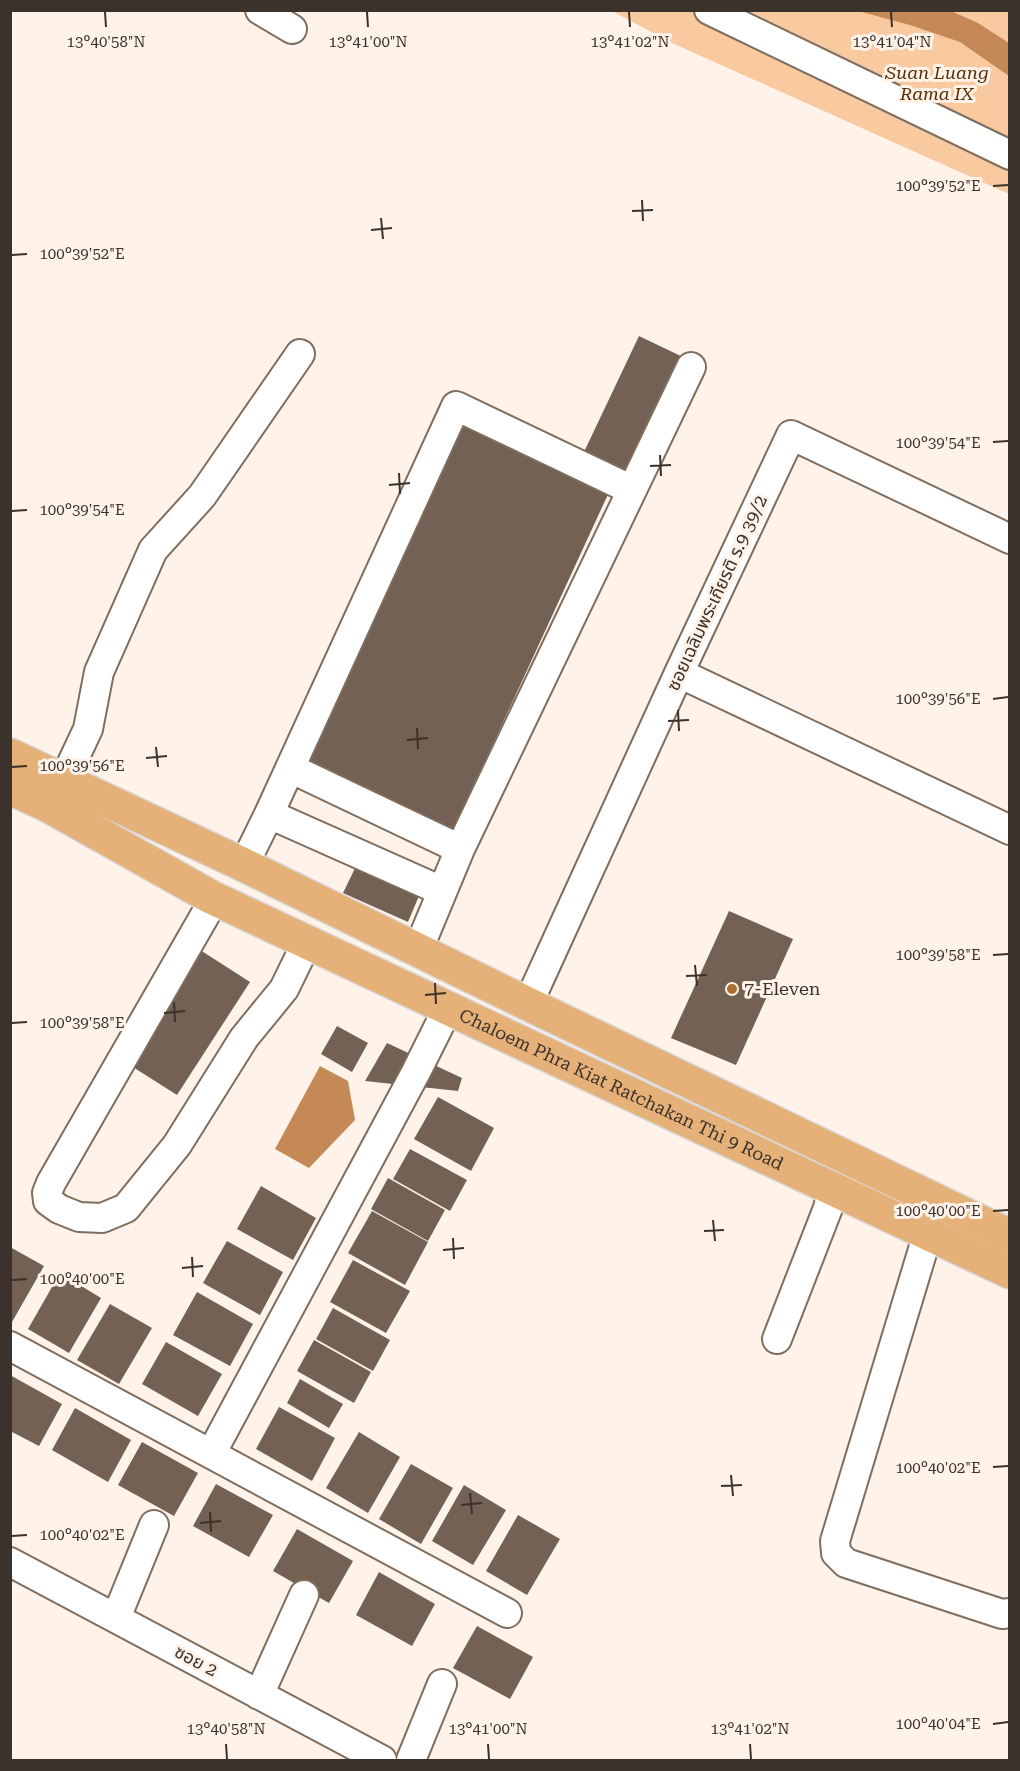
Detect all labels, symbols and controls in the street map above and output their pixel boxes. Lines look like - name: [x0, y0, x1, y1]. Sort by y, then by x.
- text: 13°40'58"N: [66, 33, 146, 51]
- text: 13°41'00"N: [328, 33, 408, 51]
- text: 13°41'02"N: [590, 33, 670, 51]
- text: 13°41'04"N: [852, 33, 932, 51]
- park label: Suan Luang Rama IX: [884, 62, 989, 104]
- text: 100°39'52"E: [895, 177, 981, 195]
- text: 100°39'52"E: [39, 245, 125, 263]
- text: 100°39'54"E: [895, 434, 981, 452]
- street label: ซอยเฉลิมพระเกียรติ ร.9 39/2: [662, 492, 771, 694]
- text: 100°39'54"E: [39, 501, 125, 519]
- text: 100°39'56"E: [895, 690, 981, 708]
- text: 100°39'56"E: [39, 757, 125, 775]
- text: 100°39'58"E: [895, 946, 981, 964]
- place label: 7-Eleven: [744, 978, 821, 999]
- marker: 7-Eleven: [725, 982, 739, 996]
- street label: Chaloem Phra Kiat Ratchakan Thi 9 Road: [456, 1004, 787, 1174]
- text: 100°39'58"E: [39, 1014, 125, 1032]
- text: 100°40'00"E: [895, 1202, 981, 1220]
- text: 100°40'00"E: [39, 1270, 125, 1288]
- text: 100°40'02"E: [895, 1459, 981, 1477]
- text: 100°40'02"E: [39, 1526, 125, 1544]
- street label: ซอย 2: [171, 1641, 221, 1681]
- text: 100°40'04"E: [895, 1715, 981, 1733]
- text: 13°40'58"N: [186, 1720, 266, 1738]
- text: 13°41'00"N: [448, 1720, 528, 1738]
- text: 13°41'02"N: [710, 1720, 790, 1738]

